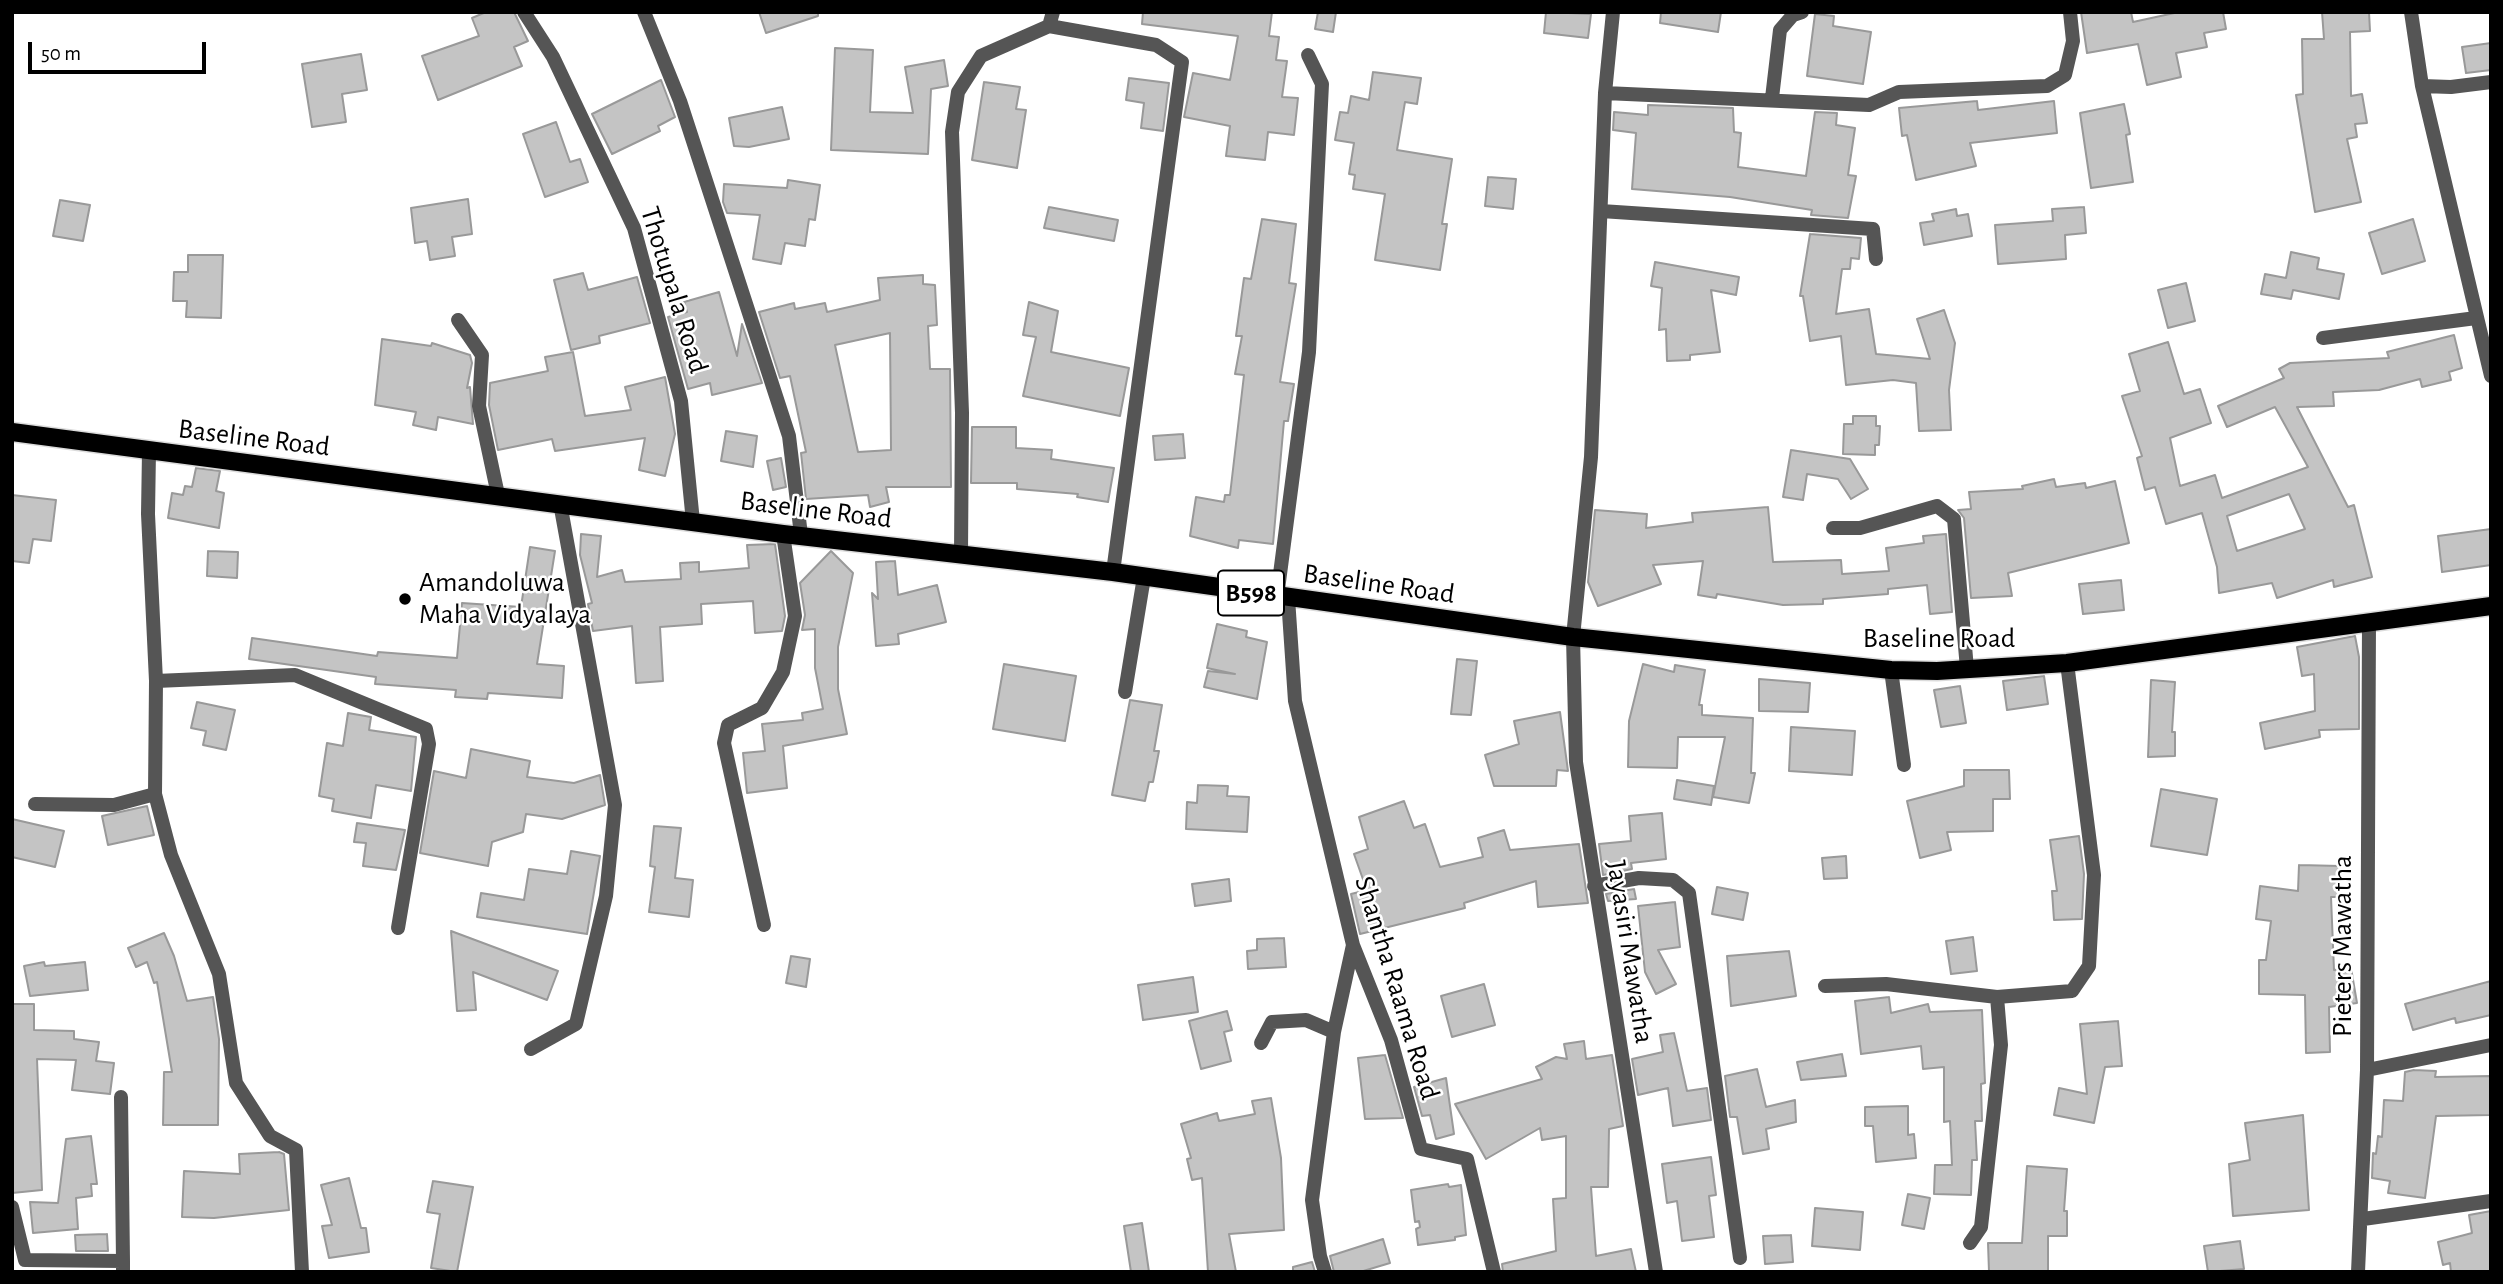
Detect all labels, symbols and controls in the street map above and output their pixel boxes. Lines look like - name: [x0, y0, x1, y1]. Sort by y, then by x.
- scale bar: [32, 28, 210, 72]
- text: 50 m: [41, 43, 81, 64]
- street label: Thotupala Road: [633, 203, 715, 377]
- street label: Baseline Road: [176, 412, 332, 464]
- street label: Baseline Road: [738, 484, 894, 536]
- street label: Baseline Road: [1301, 557, 1457, 611]
- place label: Amandoluwa Maha Vidyalaya: [419, 566, 591, 632]
- road number: B598: [1218, 570, 1284, 615]
- marker: Amandoluwa Maha Vidyalaya: [397, 591, 413, 607]
- street label: Baseline Road: [1863, 622, 2015, 656]
- street label: Pieters Mawatha: [2326, 855, 2360, 1037]
- street label: Jayasiri Mawatha: [1599, 858, 1661, 1046]
- street label: Shantha Raama Road: [1347, 872, 1447, 1104]

